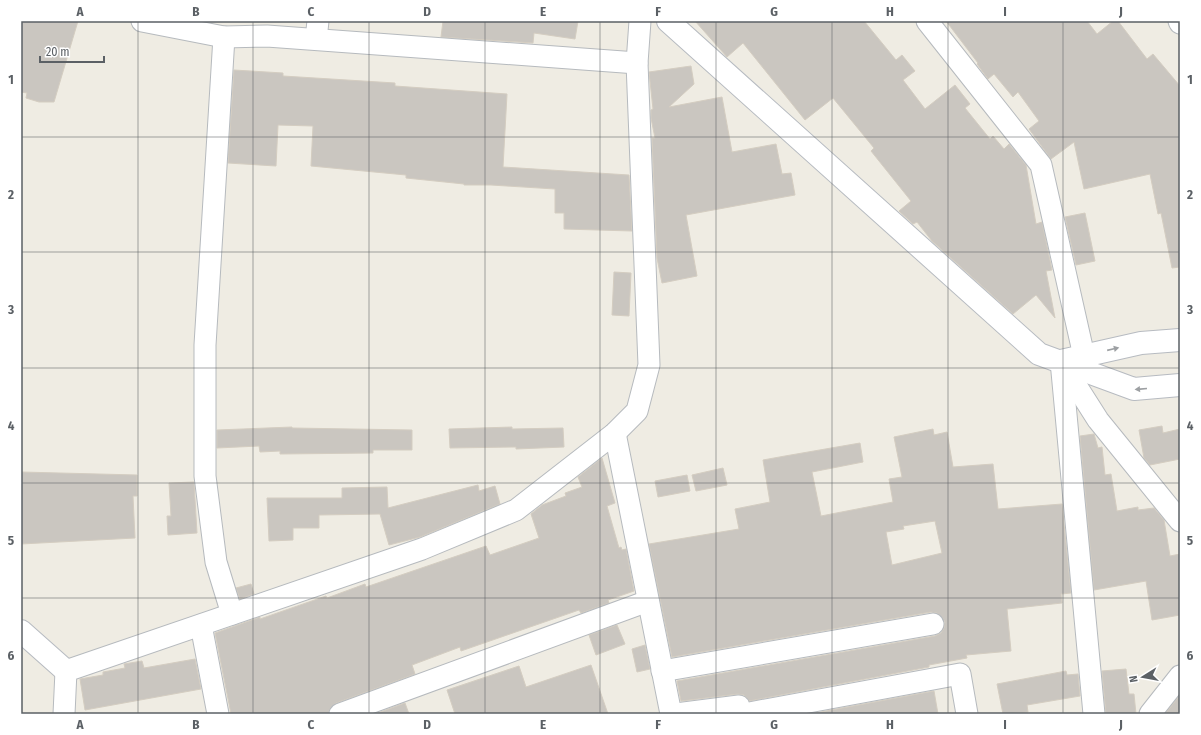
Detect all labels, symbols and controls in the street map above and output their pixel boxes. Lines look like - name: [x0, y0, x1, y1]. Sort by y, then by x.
- text: A: [75, 4, 84, 19]
- text: B: [192, 4, 200, 19]
- text: C: [308, 4, 315, 19]
- text: D: [423, 4, 431, 19]
- text: E: [540, 4, 546, 19]
- text: F: [655, 4, 661, 19]
- text: G: [770, 4, 778, 19]
- text: H: [886, 4, 894, 19]
- text: I: [1003, 4, 1007, 19]
- text: J: [1118, 4, 1123, 19]
- scale bar: [40, 38, 104, 64]
- text: 20 m: [46, 45, 70, 59]
- text: 1: [8, 72, 14, 87]
- text: 1: [1187, 72, 1193, 87]
- text: 2: [7, 187, 14, 202]
- text: 2: [1186, 187, 1193, 202]
- text: 3: [7, 302, 14, 317]
- text: 3: [1186, 302, 1193, 317]
- one-way arrow: [1107, 346, 1119, 352]
- one-way arrow: [1135, 385, 1147, 392]
- text: 4: [8, 418, 15, 433]
- text: 4: [1187, 418, 1194, 433]
- text: 5: [8, 533, 14, 548]
- text: 5: [1187, 533, 1193, 548]
- text: 6: [8, 648, 15, 663]
- text: 6: [1187, 648, 1194, 663]
- north arrow: [1123, 657, 1163, 697]
- text: N: [1127, 674, 1141, 683]
- text: A: [75, 717, 84, 732]
- text: B: [192, 717, 200, 732]
- text: C: [308, 717, 315, 732]
- text: D: [423, 717, 431, 732]
- text: E: [540, 717, 546, 732]
- text: F: [655, 717, 661, 732]
- text: G: [770, 717, 778, 732]
- text: H: [886, 717, 894, 732]
- text: I: [1003, 717, 1007, 732]
- text: J: [1118, 717, 1123, 732]

